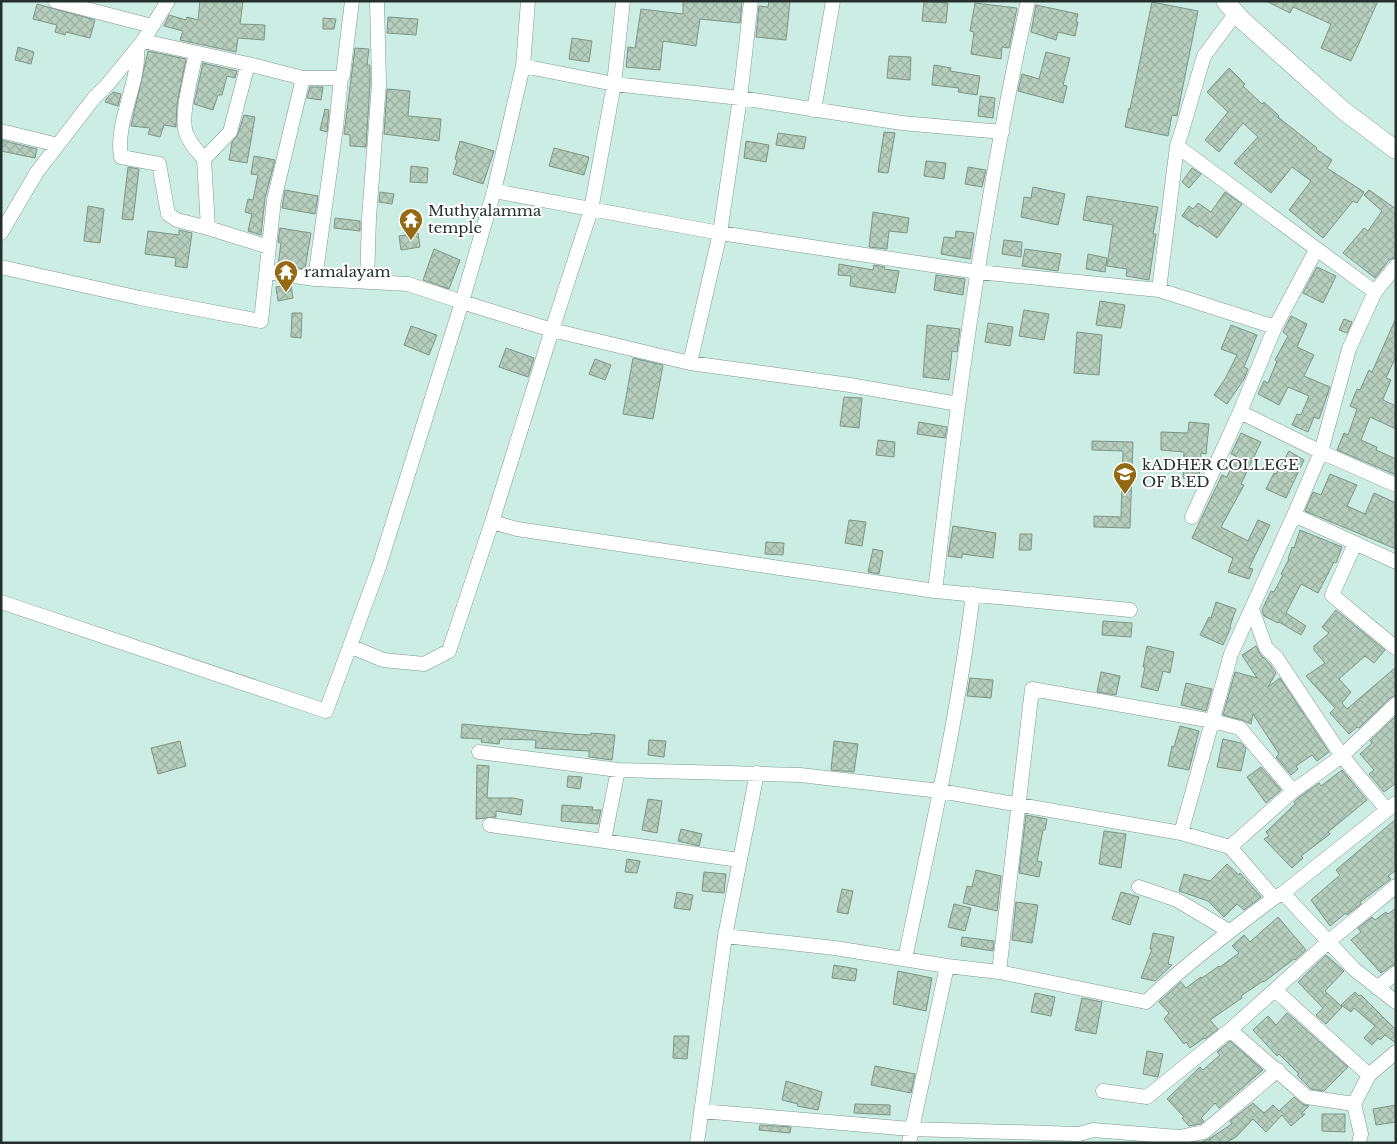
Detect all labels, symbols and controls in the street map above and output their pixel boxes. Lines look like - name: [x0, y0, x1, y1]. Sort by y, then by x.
- place label: Muthyalamma temple: [428, 201, 542, 237]
- temple icon: Muthyalamma temple: [398, 207, 424, 241]
- temple icon: ramalayam: [273, 259, 299, 293]
- place label: ramalayam: [304, 262, 391, 281]
- place label: kADHER COLLEGE OF B.ED: [1142, 455, 1299, 491]
- school or university icon: kADHER COLLEGE OF B.ED: [1112, 461, 1138, 495]

